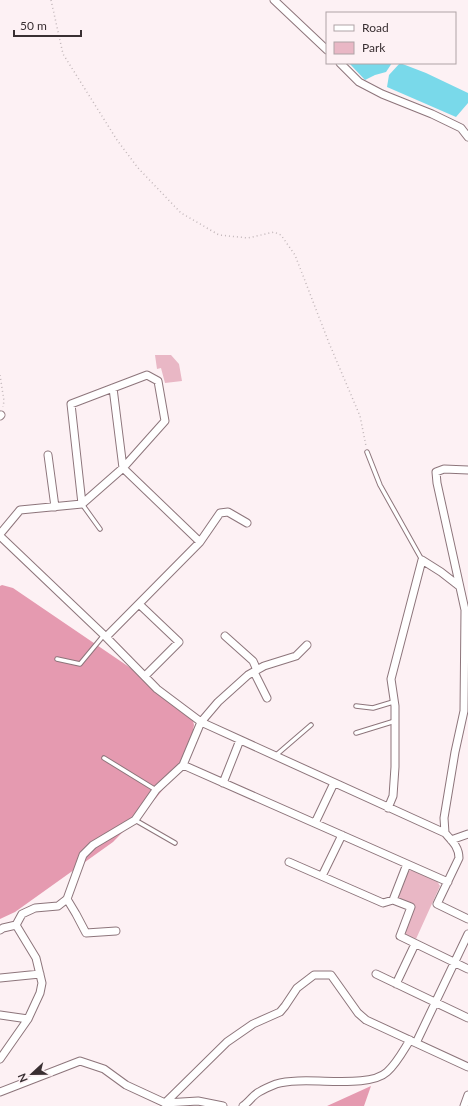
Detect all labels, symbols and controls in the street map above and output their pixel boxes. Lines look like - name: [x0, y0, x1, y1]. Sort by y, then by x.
- scale bar: [14, 12, 81, 38]
- legend: [326, 12, 456, 64]
- text: 50 m: [20, 18, 47, 33]
- text: Road: [362, 20, 389, 35]
- text: Park: [362, 40, 386, 55]
- north arrow: [12, 1054, 52, 1094]
- text: N: [15, 1072, 30, 1084]

